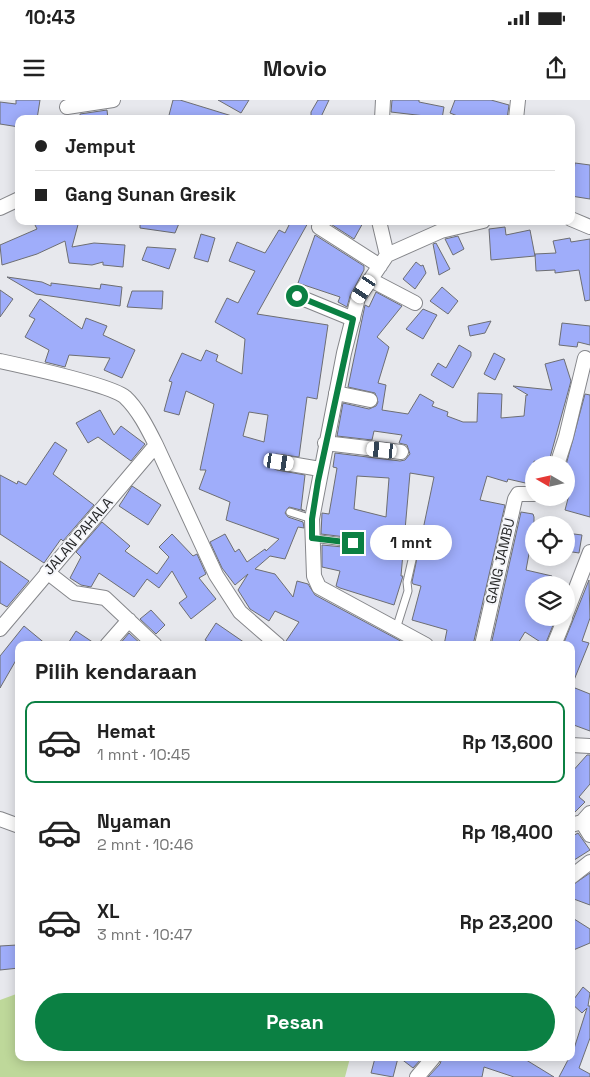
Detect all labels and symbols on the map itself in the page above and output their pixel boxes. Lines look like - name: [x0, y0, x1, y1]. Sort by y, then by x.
- car: [349, 272, 378, 306]
- route start: [286, 285, 308, 307]
- car: [366, 441, 397, 459]
- car: [263, 452, 294, 472]
- north arrow: [525, 456, 575, 506]
- street label: JALAN PAHALA: [39, 493, 117, 578]
- street label: GANG JAMBU: [481, 516, 519, 606]
- callout: 1 mnt: [370, 526, 453, 560]
- route end: [342, 532, 364, 554]

